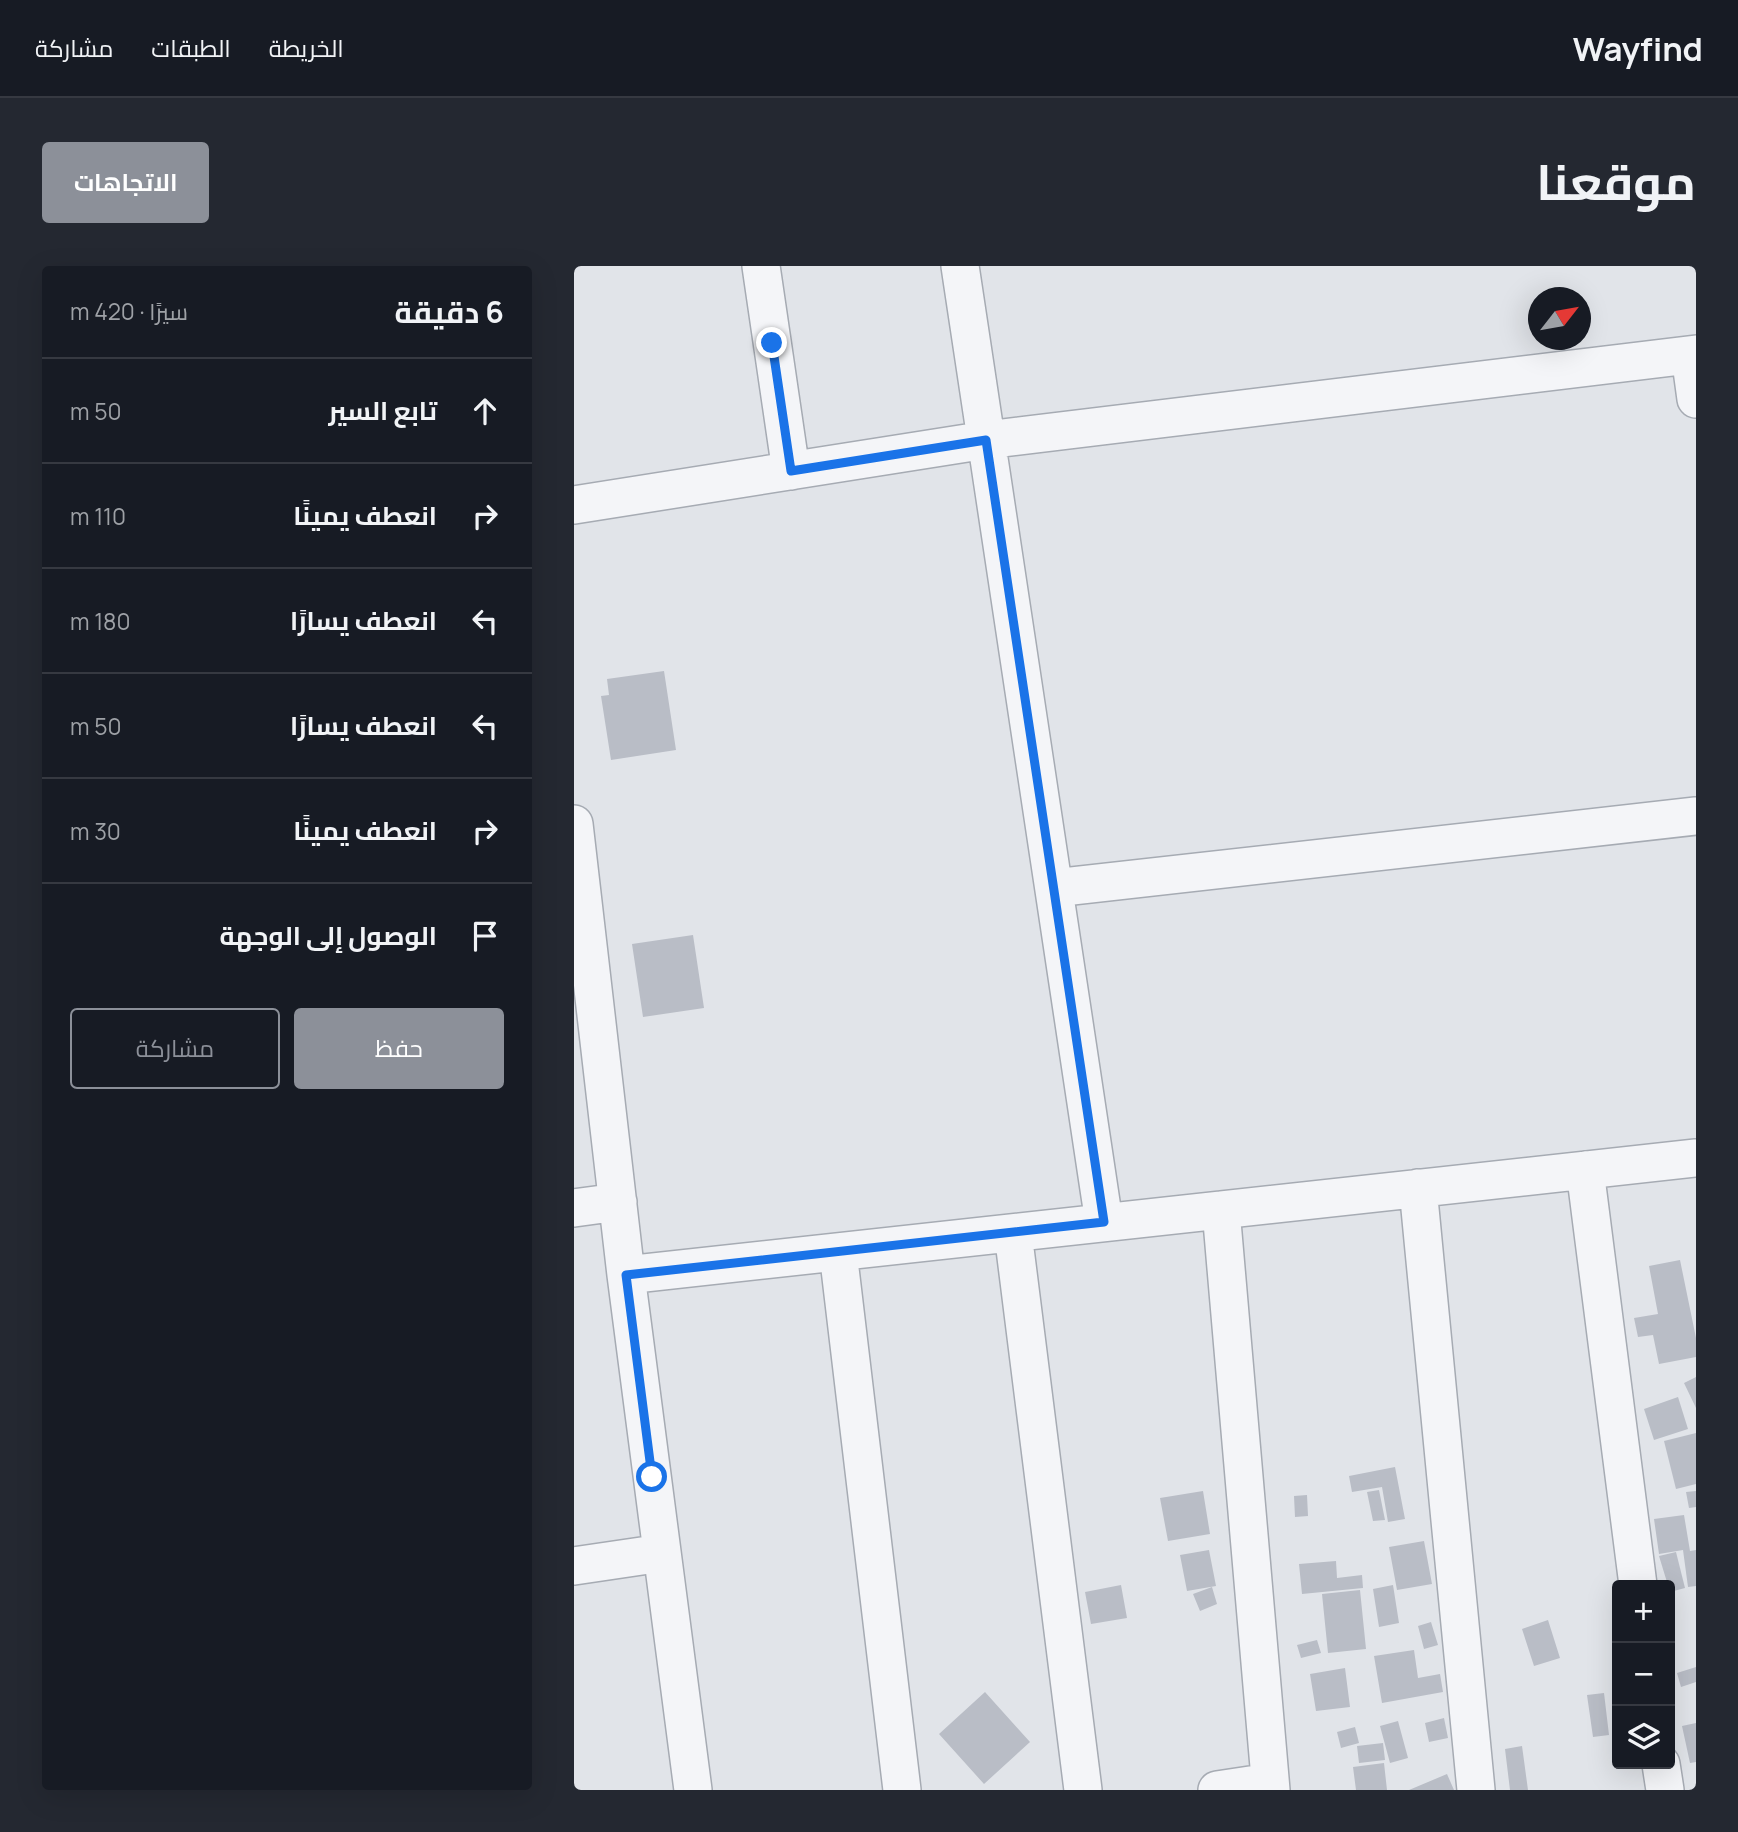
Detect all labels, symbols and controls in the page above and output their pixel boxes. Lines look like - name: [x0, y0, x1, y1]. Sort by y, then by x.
- text: Wayfind: [1573, 26, 1703, 71]
- text: مشاركة: [35, 31, 113, 64]
- text: الطبقات: [151, 31, 231, 64]
- text: الخريطة: [269, 31, 344, 64]
- button: الاتجاهات: [42, 142, 209, 223]
- text: موقعنا: [1536, 148, 1696, 215]
- north arrow: [1528, 287, 1591, 350]
- text: 6 دقيقة: [395, 291, 504, 332]
- text: سيرًا · 420 m: [70, 295, 188, 327]
- route end: [756, 327, 787, 358]
- text: تابع السير: [328, 392, 437, 428]
- icon: ahead: [466, 392, 504, 430]
- text: 50 m: [70, 395, 121, 427]
- text: انعطف يمينًا: [293, 497, 437, 533]
- icon: right: [466, 497, 504, 535]
- text: 110 m: [70, 500, 126, 532]
- text: انعطف يسارًا: [290, 602, 437, 638]
- icon: left: [466, 602, 504, 640]
- text: 180 m: [70, 605, 130, 637]
- text: انعطف يسارًا: [290, 707, 437, 743]
- icon: left: [466, 707, 504, 745]
- text: 50 m: [70, 710, 121, 742]
- text: انعطف يمينًا: [293, 812, 437, 848]
- icon: right: [466, 812, 504, 850]
- text: 30 m: [70, 815, 121, 847]
- text: الوصول إلى الوجهة: [219, 917, 437, 953]
- icon: arrive: [466, 917, 504, 955]
- button: مشاركة: [70, 1008, 280, 1089]
- button: حفظ: [294, 1008, 504, 1089]
- route start: [636, 1461, 667, 1492]
- map controls: [1612, 1580, 1675, 1769]
- button: +: [1612, 1580, 1675, 1643]
- button: −: [1612, 1643, 1675, 1706]
- button: layers: [1612, 1706, 1675, 1769]

